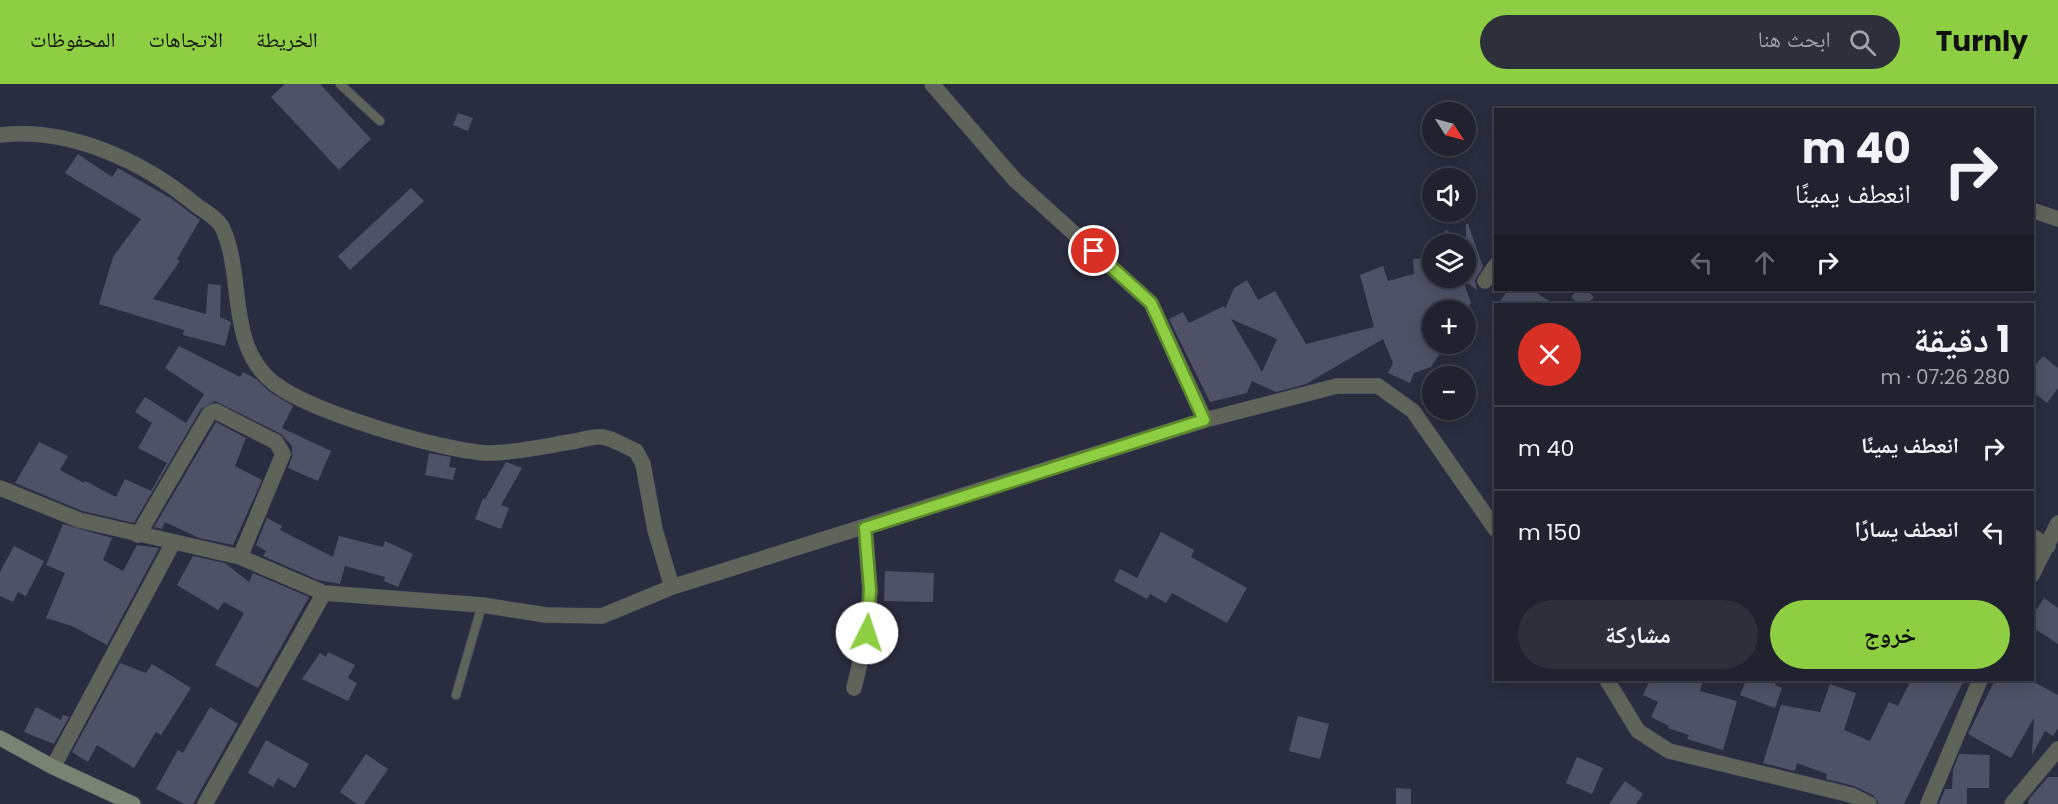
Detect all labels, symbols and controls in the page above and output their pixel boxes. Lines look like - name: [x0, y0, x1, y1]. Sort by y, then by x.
- search box: [1480, 15, 1900, 69]
- text: Turnly: [1936, 22, 2028, 61]
- text: ابحث هنا: [1758, 24, 1831, 55]
- text: المحفوظات: [30, 25, 115, 54]
- text: الاتجاهات: [148, 25, 223, 54]
- text: الخريطة: [256, 25, 318, 54]
- icon: search: [1846, 26, 1879, 59]
- north arrow: [1422, 102, 1476, 156]
- map controls: [1422, 102, 1476, 420]
- text: 40 m: [1802, 119, 1911, 178]
- icon: right: [1932, 132, 2010, 210]
- button: sound: [1422, 168, 1476, 222]
- text: انعطف يمينًا: [1795, 175, 1911, 212]
- pin: [1068, 225, 1119, 276]
- icon: arrive: [1077, 234, 1110, 267]
- button: layers: [1422, 234, 1476, 288]
- icon: left: [1685, 246, 1718, 279]
- icon: ahead: [1748, 246, 1781, 279]
- icon: right: [1811, 246, 1844, 279]
- button: +: [1422, 300, 1476, 354]
- text: 1 دقيقة: [1913, 314, 2010, 365]
- button: close: [1518, 323, 1581, 386]
- text: 280 m · 07:26: [1881, 363, 2010, 391]
- button: −: [1422, 366, 1476, 420]
- text: انعطف يمينًا: [1861, 430, 1959, 461]
- icon: right: [1977, 432, 2010, 465]
- text: 40 m: [1518, 433, 1574, 464]
- text: انعطف يسارًا: [1855, 514, 1959, 545]
- icon: left: [1977, 516, 2010, 549]
- text: 150 m: [1518, 517, 1581, 548]
- button: مشاركة: [1518, 600, 1758, 669]
- button: خروج: [1770, 600, 2010, 669]
- position arrow: [835, 601, 899, 665]

